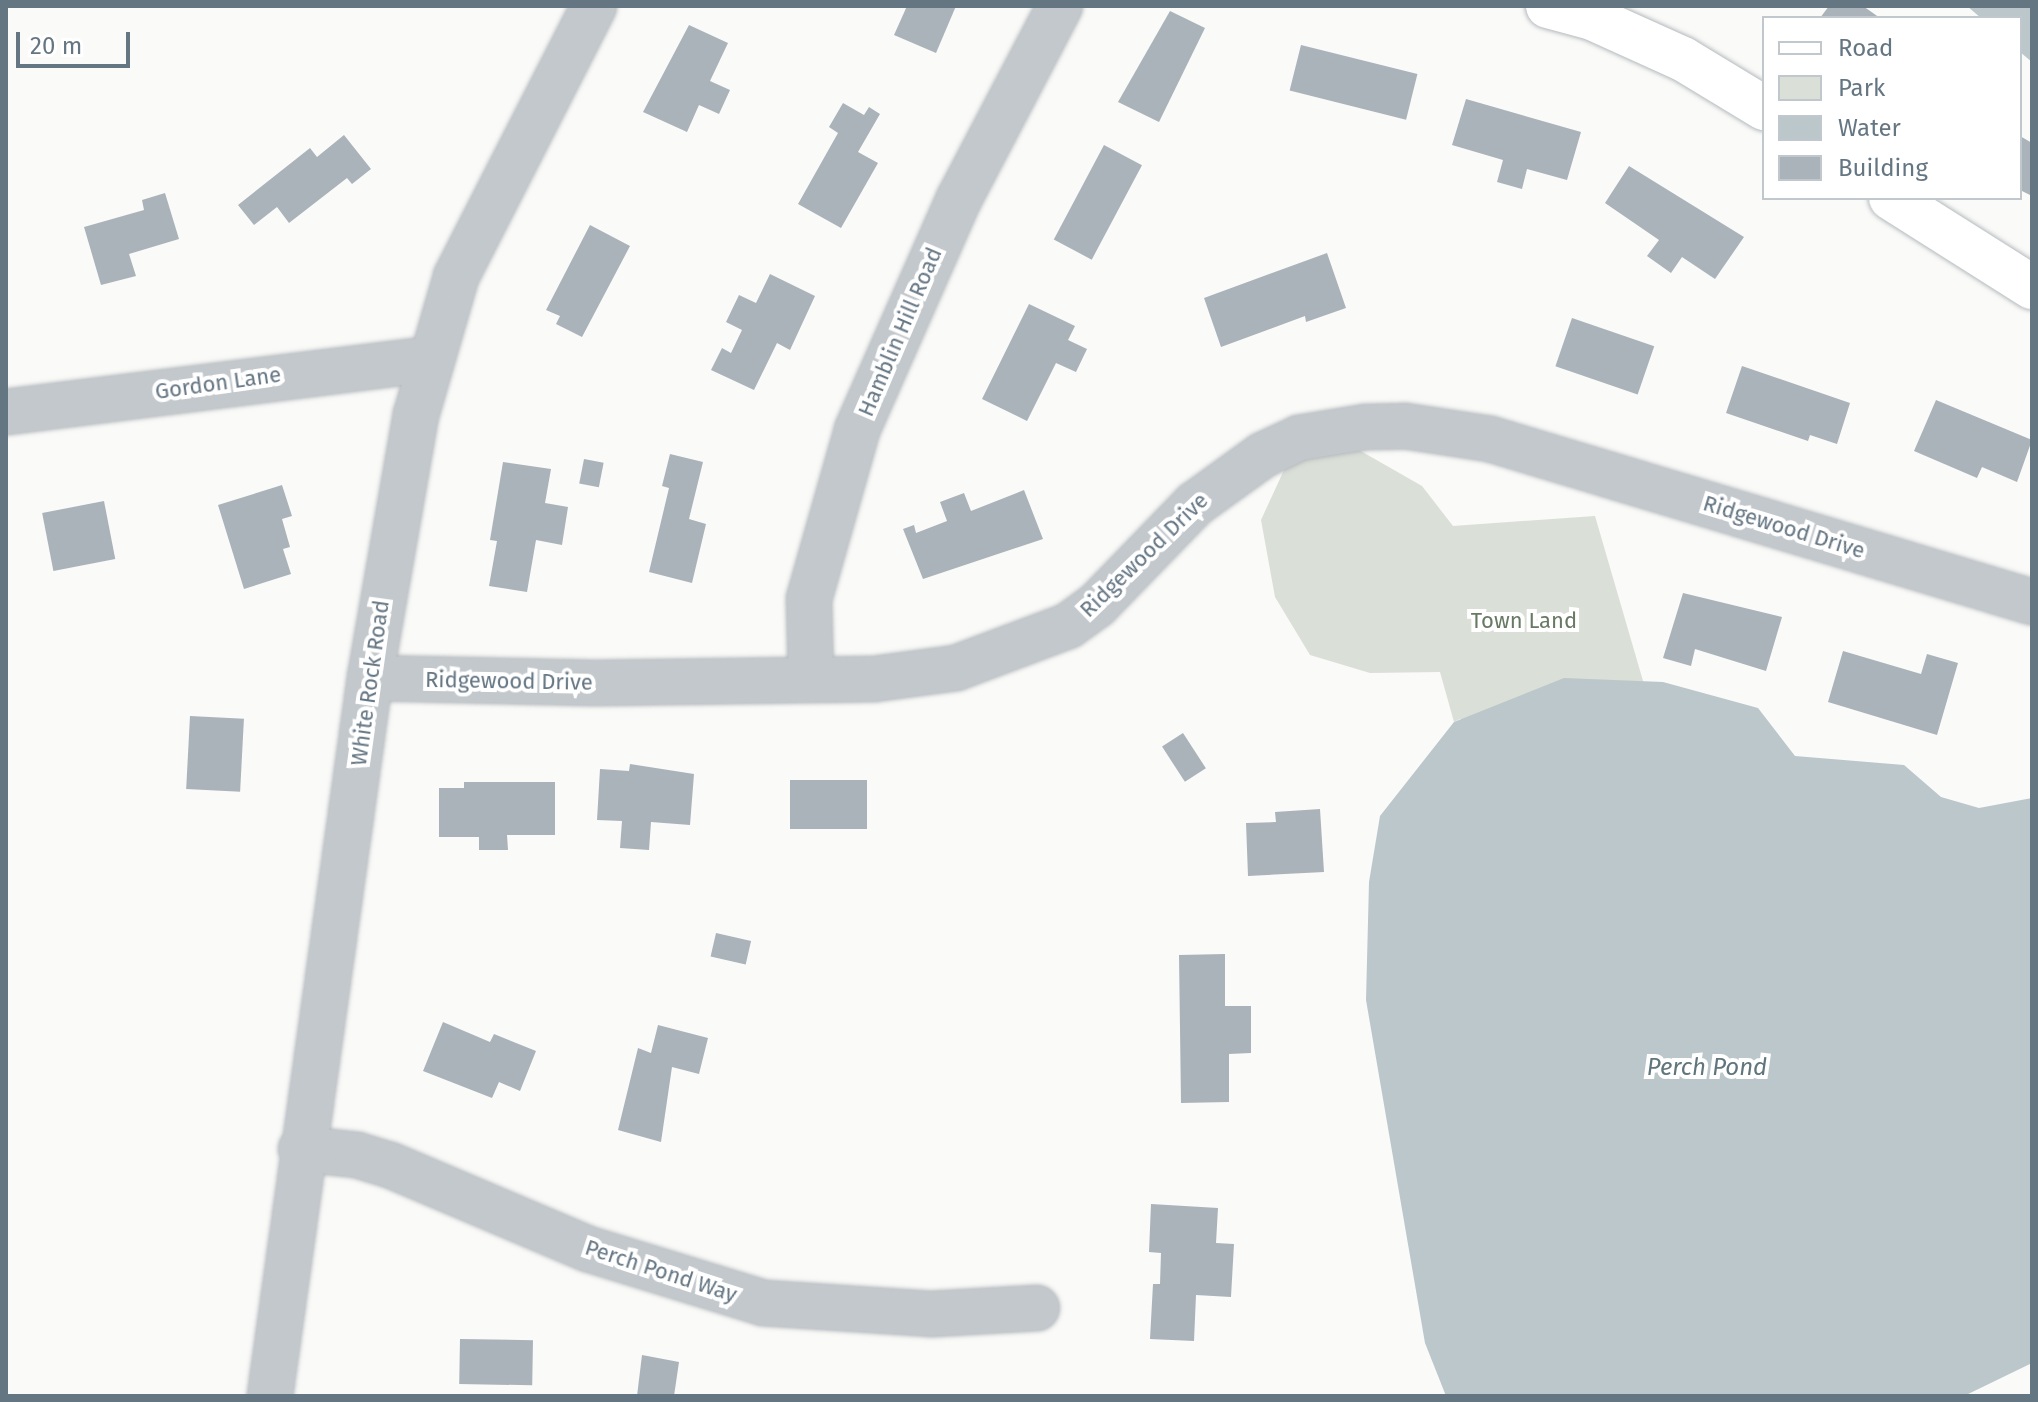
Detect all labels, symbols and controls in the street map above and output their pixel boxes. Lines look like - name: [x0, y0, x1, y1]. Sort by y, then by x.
- scale bar: [20, 16, 134, 66]
- legend: [1762, 16, 2022, 200]
- text: 20 m: [30, 32, 82, 60]
- text: Road: [1838, 34, 1893, 62]
- text: Park: [1838, 74, 1885, 102]
- text: Water: [1838, 114, 1901, 142]
- text: Building: [1838, 154, 1928, 182]
- street label: Hamblin Hill Road: [853, 244, 947, 420]
- street label: Gordon Lane: [153, 361, 283, 405]
- street label: Ridgewood Drive: [1074, 487, 1214, 623]
- street label: Ridgewood Drive: [1700, 490, 1868, 564]
- street label: White Rock Road: [345, 599, 395, 767]
- park label: Town Land: [1471, 608, 1577, 634]
- street label: Ridgewood Drive: [425, 666, 593, 696]
- water label: Perch Pond: [1647, 1054, 1767, 1082]
- street label: Perch Pond Way: [582, 1234, 740, 1308]

